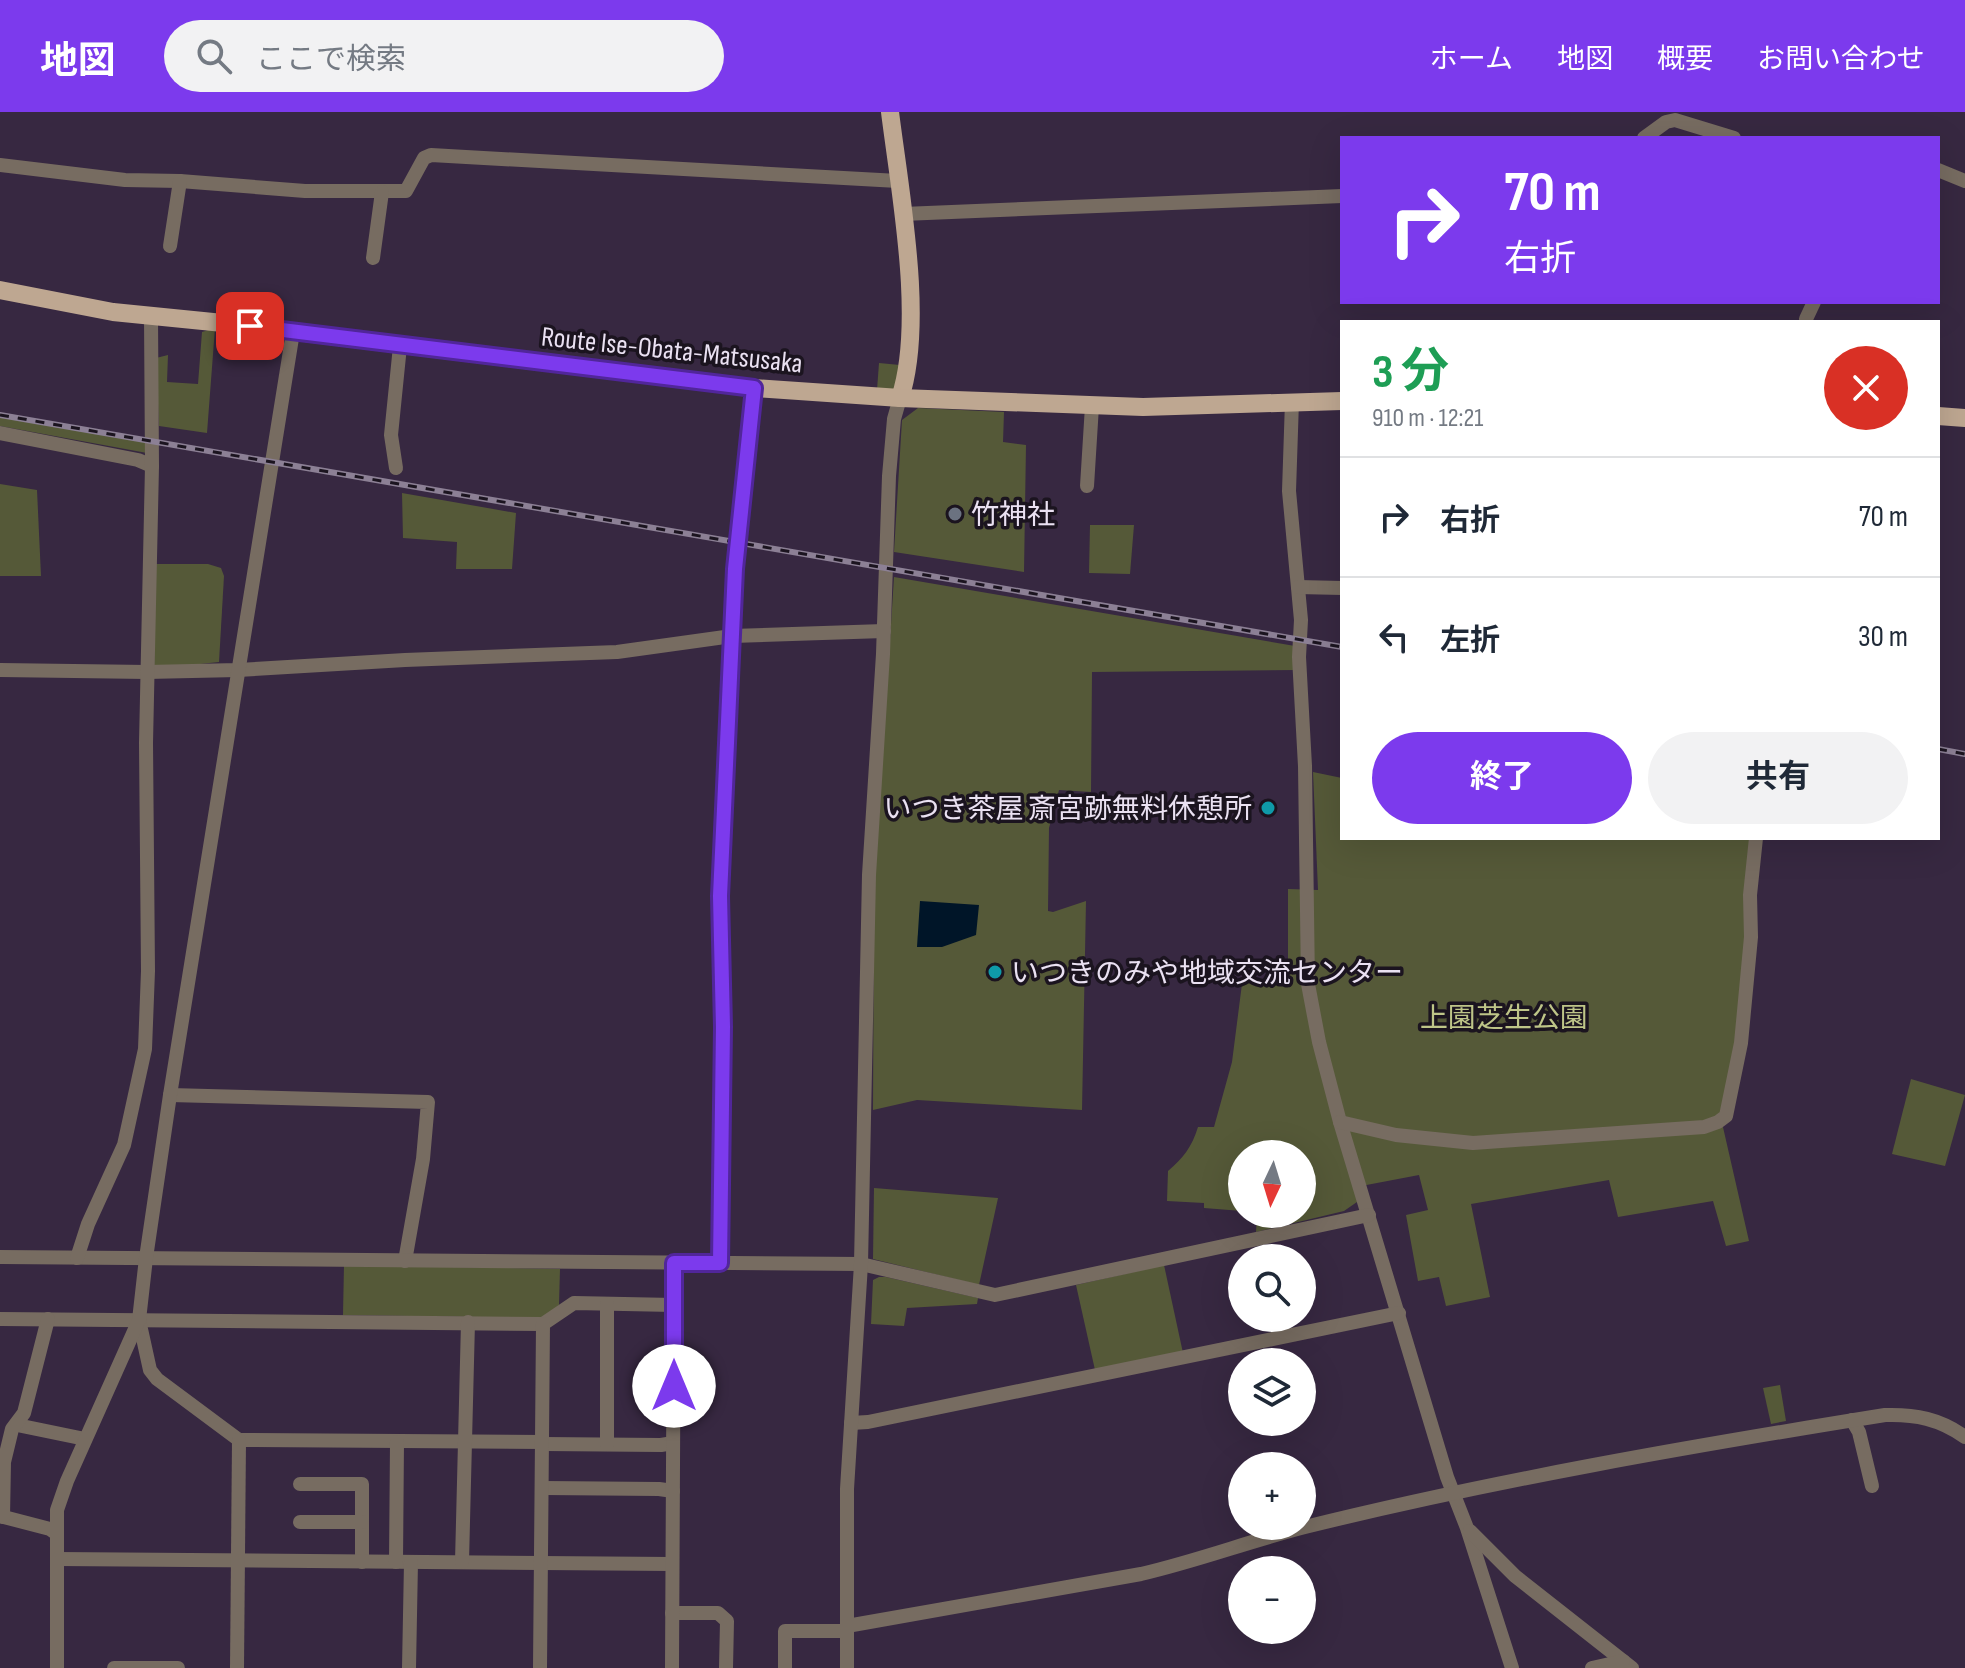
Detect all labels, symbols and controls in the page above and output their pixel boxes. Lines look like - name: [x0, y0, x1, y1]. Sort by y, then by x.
- search box: [164, 20, 724, 92]
- icon: search: [192, 34, 236, 78]
- text: 地図: [40, 39, 116, 84]
- text: ここで検索: [256, 42, 406, 78]
- text: ホーム: [1430, 43, 1513, 76]
- text: 地図: [1557, 43, 1613, 76]
- text: 概要: [1657, 43, 1713, 76]
- text: お問い合わせ: [1757, 43, 1925, 76]
- text: 70 m: [1504, 160, 1601, 227]
- icon: right: [1372, 168, 1476, 272]
- text: 右折: [1504, 238, 1576, 281]
- pin: [216, 292, 284, 360]
- icon: arrive: [228, 304, 272, 348]
- street label: Route Ise-Obata-Matsusaka: [540, 320, 804, 381]
- text: 3 分: [1372, 344, 1449, 401]
- button: close: [1824, 346, 1908, 430]
- text: 910 m · 12:21: [1372, 403, 1483, 434]
- icon: right: [1372, 495, 1416, 539]
- place label: 竹神社: [971, 499, 1055, 532]
- text: 70 m: [1859, 499, 1908, 535]
- text: 右折: [1440, 503, 1500, 539]
- marker: 竹神社: [946, 505, 964, 523]
- icon: left: [1372, 615, 1416, 659]
- text: 30 m: [1858, 619, 1908, 655]
- text: 左折: [1440, 623, 1500, 659]
- button: 終了: [1372, 732, 1632, 824]
- button: 共有: [1648, 732, 1908, 824]
- place label: いつき茶屋 斎宮跡無料休憩所: [884, 793, 1252, 826]
- marker: いつき茶屋 斎宮跡無料休憩所: [1259, 799, 1277, 817]
- place label: いつきのみや地域交流センター: [1011, 957, 1403, 990]
- marker: いつきのみや地域交流センター: [986, 963, 1004, 981]
- park label: 上園芝生公園: [1420, 1002, 1588, 1035]
- north arrow: [1228, 1140, 1316, 1228]
- map controls: [1228, 1140, 1316, 1644]
- button: search: [1228, 1244, 1316, 1332]
- position arrow: [632, 1344, 716, 1428]
- button: layers: [1228, 1348, 1316, 1436]
- button: +: [1228, 1452, 1316, 1540]
- button: −: [1228, 1556, 1316, 1644]

